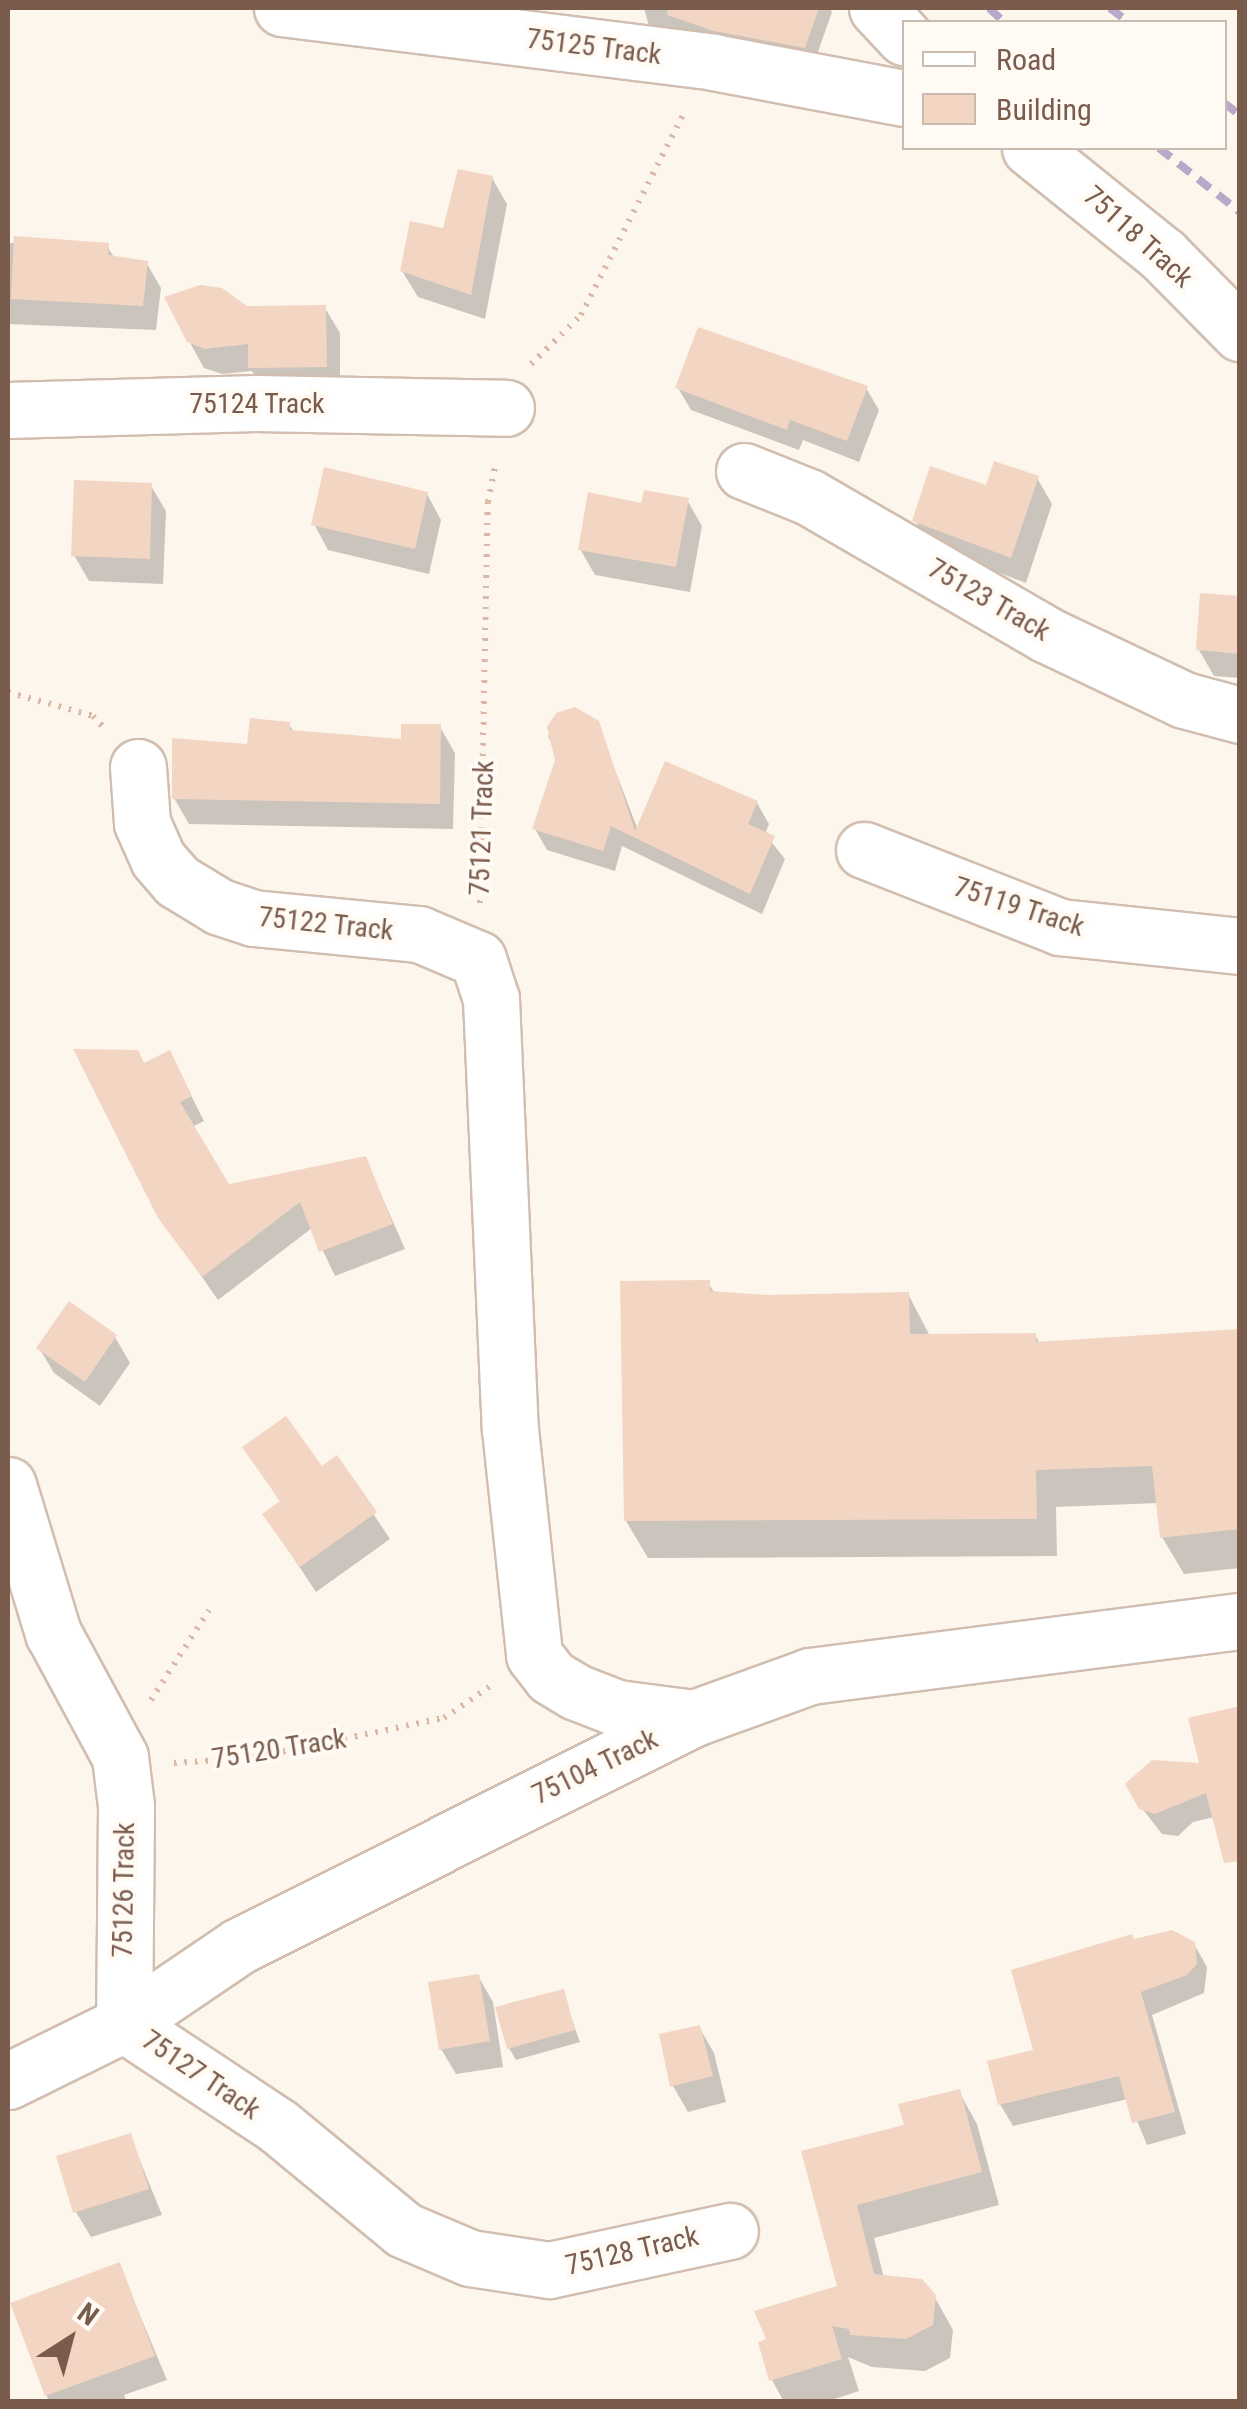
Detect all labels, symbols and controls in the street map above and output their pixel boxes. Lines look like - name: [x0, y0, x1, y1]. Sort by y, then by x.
- legend: [902, 20, 1227, 150]
- street label: 75125 Track: [524, 22, 664, 72]
- text: Road: [996, 42, 1056, 77]
- text: Building: [996, 92, 1092, 127]
- street label: 75118 Track: [1076, 179, 1200, 295]
- street label: 75124 Track: [189, 387, 325, 421]
- street label: 75123 Track: [922, 551, 1056, 649]
- street label: 75121 Track: [463, 759, 501, 897]
- street label: 75119 Track: [949, 870, 1089, 944]
- street label: 75122 Track: [257, 900, 395, 948]
- street label: 75120 Track: [209, 1722, 349, 1776]
- street label: 75104 Track: [527, 1722, 663, 1812]
- street label: 75126 Track: [106, 1822, 142, 1958]
- street label: 75127 Track: [135, 2023, 267, 2127]
- street label: 75128 Track: [562, 2219, 702, 2283]
- north arrow: [20, 2289, 120, 2389]
- text: N: [71, 2296, 105, 2333]

